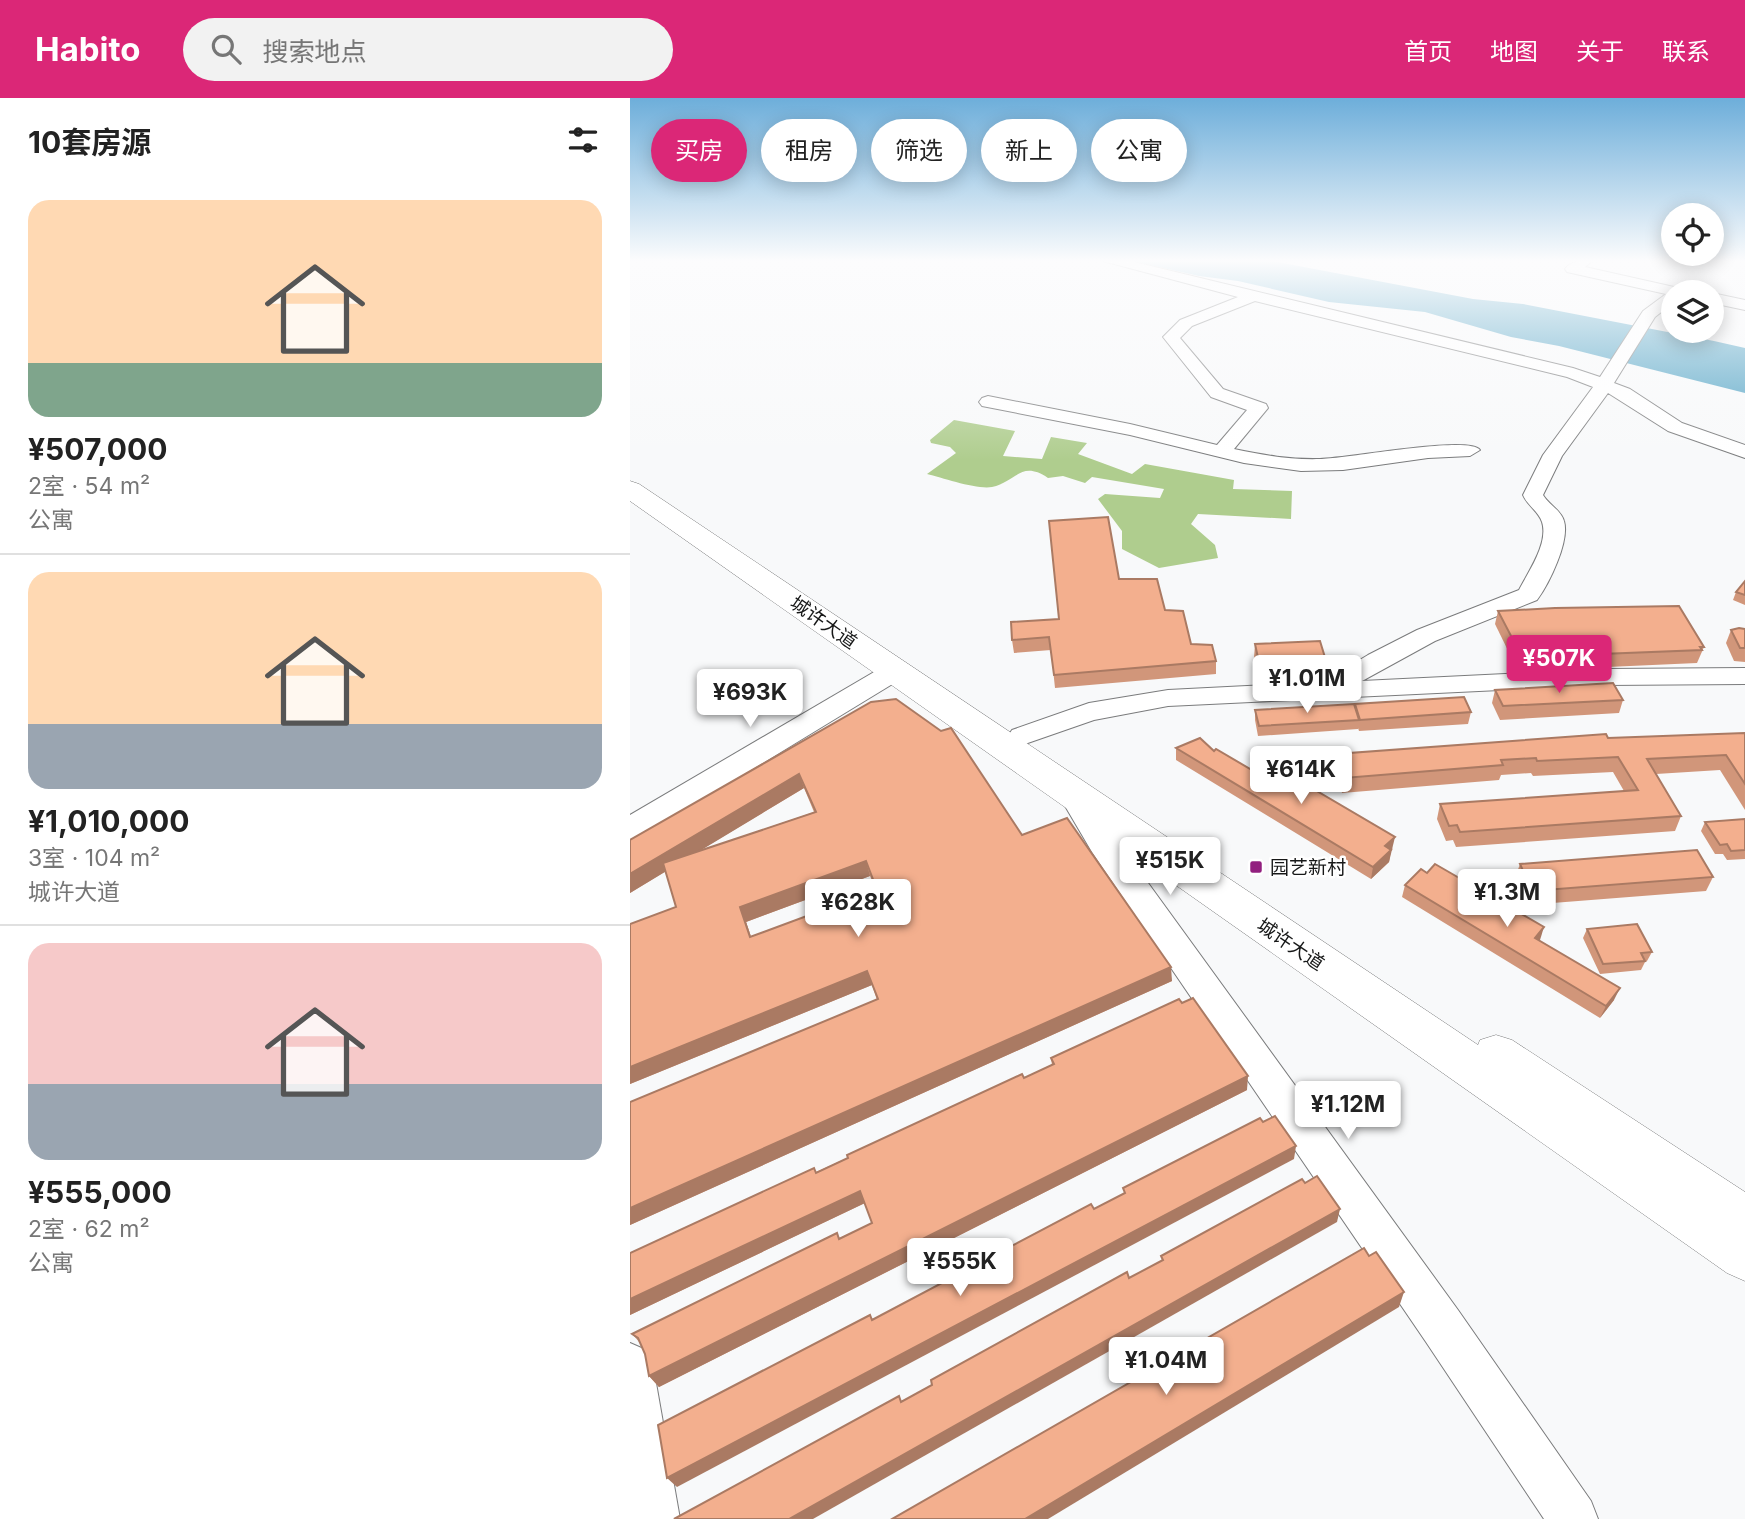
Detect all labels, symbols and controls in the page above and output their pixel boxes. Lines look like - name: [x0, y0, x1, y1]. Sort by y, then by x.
- search box: [183, 18, 673, 81]
- text: Habito: [35, 29, 141, 69]
- icon: search: [207, 30, 245, 68]
- text: 搜索地点: [263, 36, 367, 67]
- text: 首页: [1404, 37, 1452, 66]
- text: 地图: [1490, 37, 1538, 66]
- text: 关于: [1576, 37, 1624, 66]
- text: 联系: [1662, 37, 1710, 66]
- chip: 买房: [651, 119, 747, 182]
- chip: 租房: [761, 119, 857, 182]
- chip: 筛选: [871, 119, 967, 182]
- chip: 新上: [981, 119, 1077, 182]
- chip: 公寓: [1091, 119, 1187, 182]
- icon: filters: [564, 121, 602, 159]
- text: 10套房源: [28, 124, 151, 160]
- map controls: [1661, 203, 1724, 343]
- button: locate: [1661, 203, 1724, 266]
- icon: home: [252, 246, 378, 372]
- button: layers: [1661, 280, 1724, 343]
- text: ¥507,000: [28, 431, 167, 467]
- text: 2室 · 54 m²: [28, 472, 150, 500]
- text: 公寓: [28, 506, 74, 534]
- street label: 城许大道: [786, 591, 861, 654]
- icon: home: [252, 618, 378, 744]
- pin: ¥507K: [1510, 636, 1608, 695]
- text: ¥507K: [1523, 644, 1595, 672]
- pin: ¥1.01M: [1250, 656, 1364, 715]
- text: ¥1.01M: [1269, 664, 1345, 692]
- pin: ¥693K: [701, 670, 799, 729]
- text: ¥693K: [713, 678, 787, 706]
- pin: ¥614K: [1252, 746, 1350, 806]
- text: ¥614K: [1266, 755, 1336, 783]
- text: ¥1,010,000: [28, 803, 190, 839]
- pin: ¥515K: [1121, 838, 1219, 897]
- text: 3室 · 104 m²: [28, 844, 160, 872]
- text: ¥515K: [1136, 846, 1204, 874]
- place label: 园艺新村: [1270, 856, 1346, 879]
- marker: 园艺新村: [1248, 859, 1264, 875]
- pin: ¥1.3M: [1458, 870, 1556, 929]
- text: 城许大道: [28, 878, 120, 906]
- text: ¥1.3M: [1474, 878, 1540, 906]
- pin: ¥628K: [809, 880, 907, 939]
- text: ¥628K: [821, 888, 895, 916]
- street label: 城许大道: [1253, 914, 1329, 975]
- icon: home: [252, 989, 378, 1115]
- pin: ¥1.12M: [1291, 1082, 1405, 1141]
- text: ¥1.12M: [1311, 1090, 1385, 1118]
- text: ¥555,000: [28, 1174, 172, 1210]
- text: 2室 · 62 m²: [28, 1215, 150, 1243]
- pin: ¥555K: [911, 1238, 1009, 1298]
- text: ¥555K: [923, 1247, 997, 1275]
- text: 公寓: [28, 1249, 74, 1277]
- pin: ¥1.04M: [1109, 1338, 1223, 1397]
- text: ¥1.04M: [1125, 1346, 1207, 1374]

